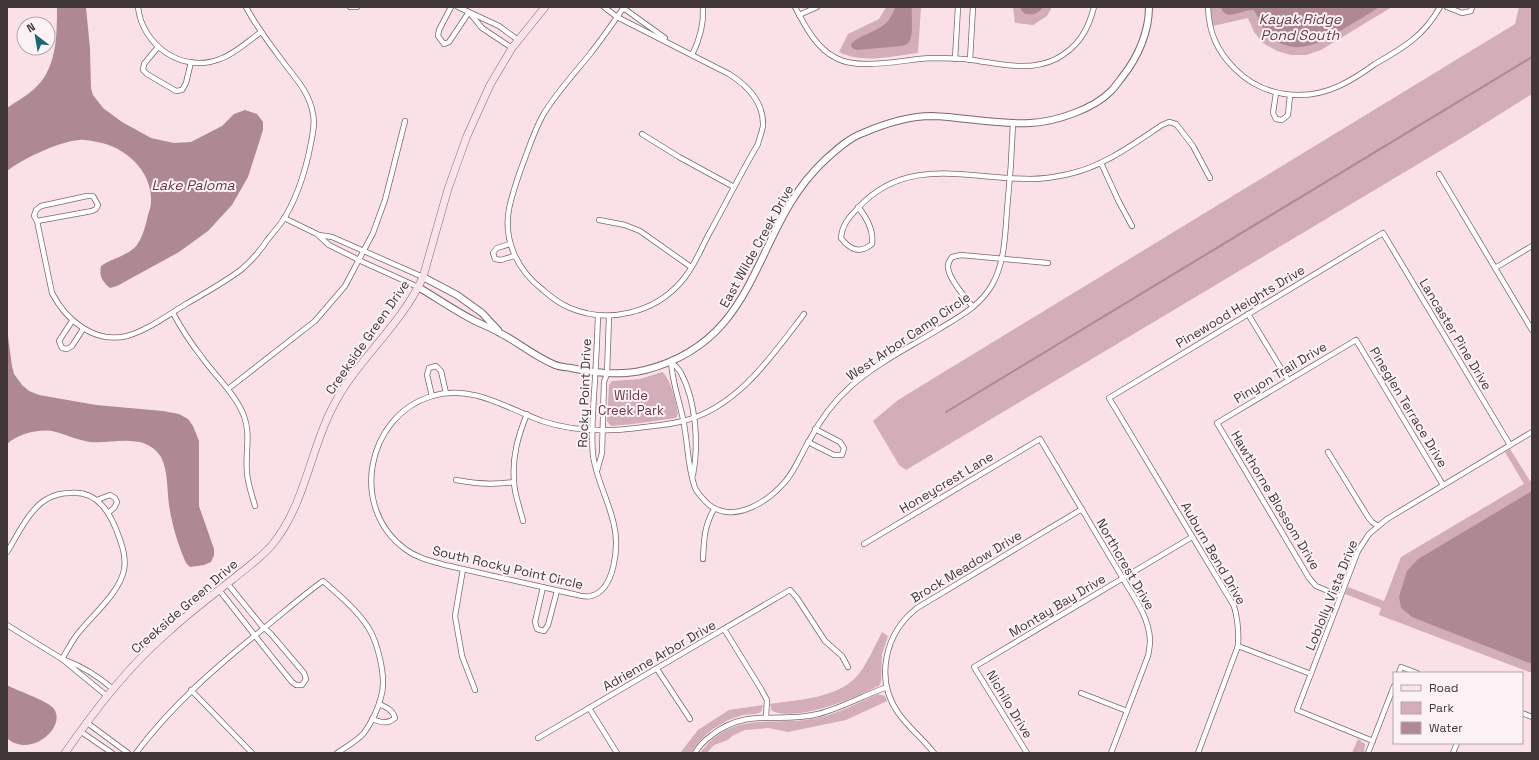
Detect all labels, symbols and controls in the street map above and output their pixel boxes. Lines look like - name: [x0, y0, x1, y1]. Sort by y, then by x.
- water label: Kayak Ridge Pond South: [1259, 10, 1342, 44]
- north arrow: [16, 16, 56, 56]
- text: N: [24, 20, 38, 35]
- water label: Lake Paloma: [151, 176, 236, 194]
- street label: East Wilde Creek Drive: [716, 182, 797, 311]
- street label: Pinewood Heights Drive: [1173, 261, 1308, 352]
- street label: Lancaster Pine Drive: [1416, 275, 1496, 393]
- street label: Creekside Green Drive: [322, 277, 413, 398]
- street label: West Arbor Camp Circle: [843, 289, 974, 384]
- street label: Rocky Point Drive: [574, 338, 595, 448]
- street label: Pinyon Trail Drive: [1231, 338, 1330, 407]
- street label: Pineglen Terrace Drive: [1366, 344, 1451, 471]
- park label: Wilde Creek Park: [598, 387, 664, 419]
- street label: Hawthorne Blossom Drive: [1227, 428, 1324, 573]
- street label: Honeycrest Lane: [896, 448, 996, 517]
- street label: Auburn Bend Drive: [1177, 499, 1250, 608]
- street label: Northcrest Drive: [1092, 515, 1159, 613]
- street label: Brock Meadow Drive: [908, 526, 1025, 606]
- street label: Loblolly Vista Drive: [1301, 537, 1361, 653]
- street label: South Rocky Point Circle: [431, 542, 585, 593]
- street label: Creekside Green Drive: [128, 555, 241, 657]
- street label: Montay Bay Drive: [1006, 570, 1109, 641]
- street label: Adrienne Arbor Drive: [600, 616, 719, 695]
- street label: Nichilo Drive: [983, 667, 1037, 741]
- legend: [1393, 672, 1523, 744]
- text: Road: [1429, 680, 1458, 696]
- text: Park: [1429, 700, 1454, 716]
- text: Water: [1429, 720, 1463, 736]

